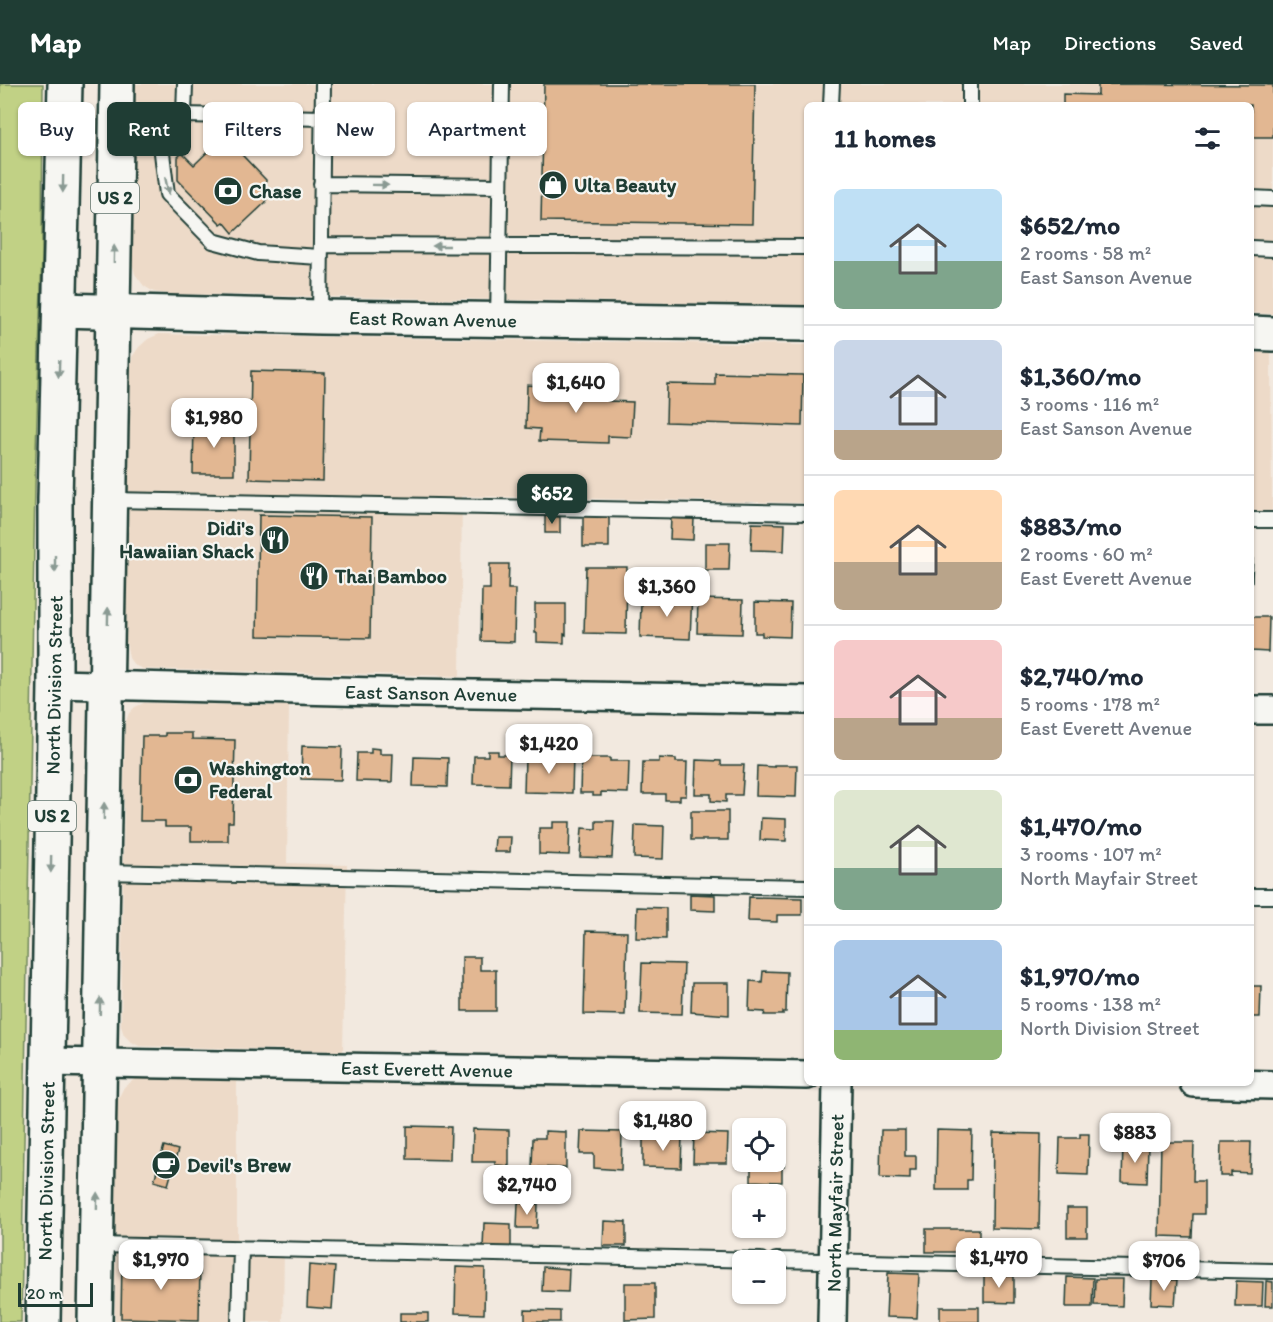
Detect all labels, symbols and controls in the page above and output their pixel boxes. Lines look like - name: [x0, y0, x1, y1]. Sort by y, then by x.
- text: Map: [30, 25, 81, 59]
- text: Map: [993, 30, 1031, 55]
- text: Directions: [1064, 30, 1156, 55]
- text: Saved: [1189, 30, 1243, 55]
- chip: Buy: [18, 102, 95, 156]
- chip: Rent: [107, 102, 191, 156]
- chip: Filters: [203, 102, 303, 156]
- chip: New: [315, 102, 395, 156]
- chip: Apartment: [407, 102, 547, 156]
- text: 11 homes: [834, 122, 936, 154]
- icon: filters: [1191, 122, 1224, 155]
- shop icon: Ulta Beauty: [537, 169, 569, 201]
- place label: Ulta Beauty: [574, 173, 677, 198]
- one-way arrow: [58, 175, 67, 194]
- bank icon: Chase: [212, 175, 244, 207]
- one-way arrow: [162, 177, 172, 195]
- place label: Chase: [249, 179, 302, 203]
- one-way arrow: [370, 180, 389, 190]
- road number: US 2: [91, 183, 139, 213]
- text: $652/mo: [1020, 209, 1120, 241]
- icon: home: [882, 213, 954, 285]
- one-way arrow: [431, 241, 450, 251]
- text: 2 rooms · 58 m²: [1020, 241, 1151, 265]
- one-way arrow: [109, 244, 119, 263]
- text: East Sanson Avenue: [1020, 265, 1192, 289]
- street label: East Rowan Avenue: [349, 306, 517, 332]
- one-way arrow: [54, 359, 64, 378]
- text: $1,360/mo: [1020, 360, 1141, 392]
- pin: $1,640: [527, 363, 625, 414]
- icon: home: [882, 364, 954, 436]
- text: $1,640: [546, 370, 606, 394]
- text: 3 rooms · 116 m²: [1020, 392, 1159, 416]
- pin: $1,980: [165, 398, 263, 449]
- text: $1,980: [185, 405, 243, 429]
- text: East Sanson Avenue: [1020, 416, 1192, 440]
- pin: $652: [516, 474, 588, 525]
- text: $652: [531, 481, 573, 505]
- text: $883/mo: [1020, 510, 1122, 542]
- icon: home: [882, 514, 954, 586]
- place label: Didi's Hawaiian Shack: [119, 516, 255, 563]
- restaurant icon: Didi's Hawaiian Shack: [259, 524, 291, 556]
- text: 2 rooms · 60 m²: [1020, 542, 1153, 566]
- one-way arrow: [50, 554, 60, 573]
- restaurant icon: Thai Bamboo: [298, 560, 330, 592]
- place label: Thai Bamboo: [334, 564, 447, 588]
- text: East Everett Avenue: [1020, 566, 1192, 590]
- pin: $1,360: [618, 567, 716, 618]
- text: $1,360: [638, 574, 696, 598]
- street label: North Division Street: [40, 595, 68, 775]
- one-way arrow: [103, 606, 112, 625]
- text: $2,740/mo: [1020, 660, 1144, 692]
- icon: home: [882, 664, 954, 736]
- street label: East Sanson Avenue: [345, 679, 517, 707]
- text: 5 rooms · 178 m²: [1020, 692, 1160, 716]
- text: East Everett Avenue: [1020, 716, 1192, 740]
- pin: $1,420: [500, 724, 598, 775]
- text: $1,420: [519, 731, 579, 755]
- place label: Washington Federal: [209, 756, 311, 803]
- bank icon: Washington Federal: [172, 764, 204, 796]
- road number: US 2: [28, 801, 76, 831]
- one-way arrow: [99, 801, 109, 820]
- text: $1,470/mo: [1020, 810, 1142, 842]
- icon: home: [882, 814, 954, 886]
- text: 3 rooms · 107 m²: [1020, 842, 1162, 866]
- one-way arrow: [47, 854, 56, 873]
- text: North Mayfair Street: [1020, 866, 1198, 890]
- text: $1,970/mo: [1020, 960, 1140, 992]
- icon: home: [882, 964, 954, 1036]
- text: 5 rooms · 138 m²: [1020, 992, 1161, 1016]
- one-way arrow: [96, 996, 105, 1015]
- text: North Division Street: [1020, 1016, 1199, 1040]
- street label: East Everett Avenue: [341, 1055, 513, 1083]
- street label: North Division Street: [32, 1081, 60, 1261]
- pin: $1,480: [614, 1101, 712, 1152]
- text: $1,480: [633, 1108, 693, 1132]
- pin: $883: [1099, 1113, 1171, 1164]
- street label: North Mayfair Street: [821, 1114, 849, 1292]
- map controls: [732, 1118, 786, 1304]
- button: locate: [732, 1118, 786, 1172]
- text: $883: [1114, 1120, 1156, 1144]
- cafe icon: Devil's Brew: [150, 1149, 182, 1181]
- place label: Devil's Brew: [187, 1153, 291, 1177]
- pin: $2,740: [478, 1165, 576, 1216]
- text: $2,740: [497, 1172, 557, 1196]
- button: +: [732, 1184, 786, 1238]
- one-way arrow: [92, 1191, 102, 1210]
- pin: $1,470: [950, 1238, 1048, 1289]
- pin: $1,970: [112, 1240, 210, 1291]
- pin: $706: [1128, 1241, 1200, 1292]
- text: $1,470: [970, 1245, 1028, 1269]
- text: $1,970: [133, 1247, 189, 1271]
- text: $706: [1143, 1248, 1185, 1272]
- button: −: [732, 1250, 786, 1304]
- scale bar: [18, 1280, 93, 1308]
- text: 20 m: [27, 1284, 62, 1303]

